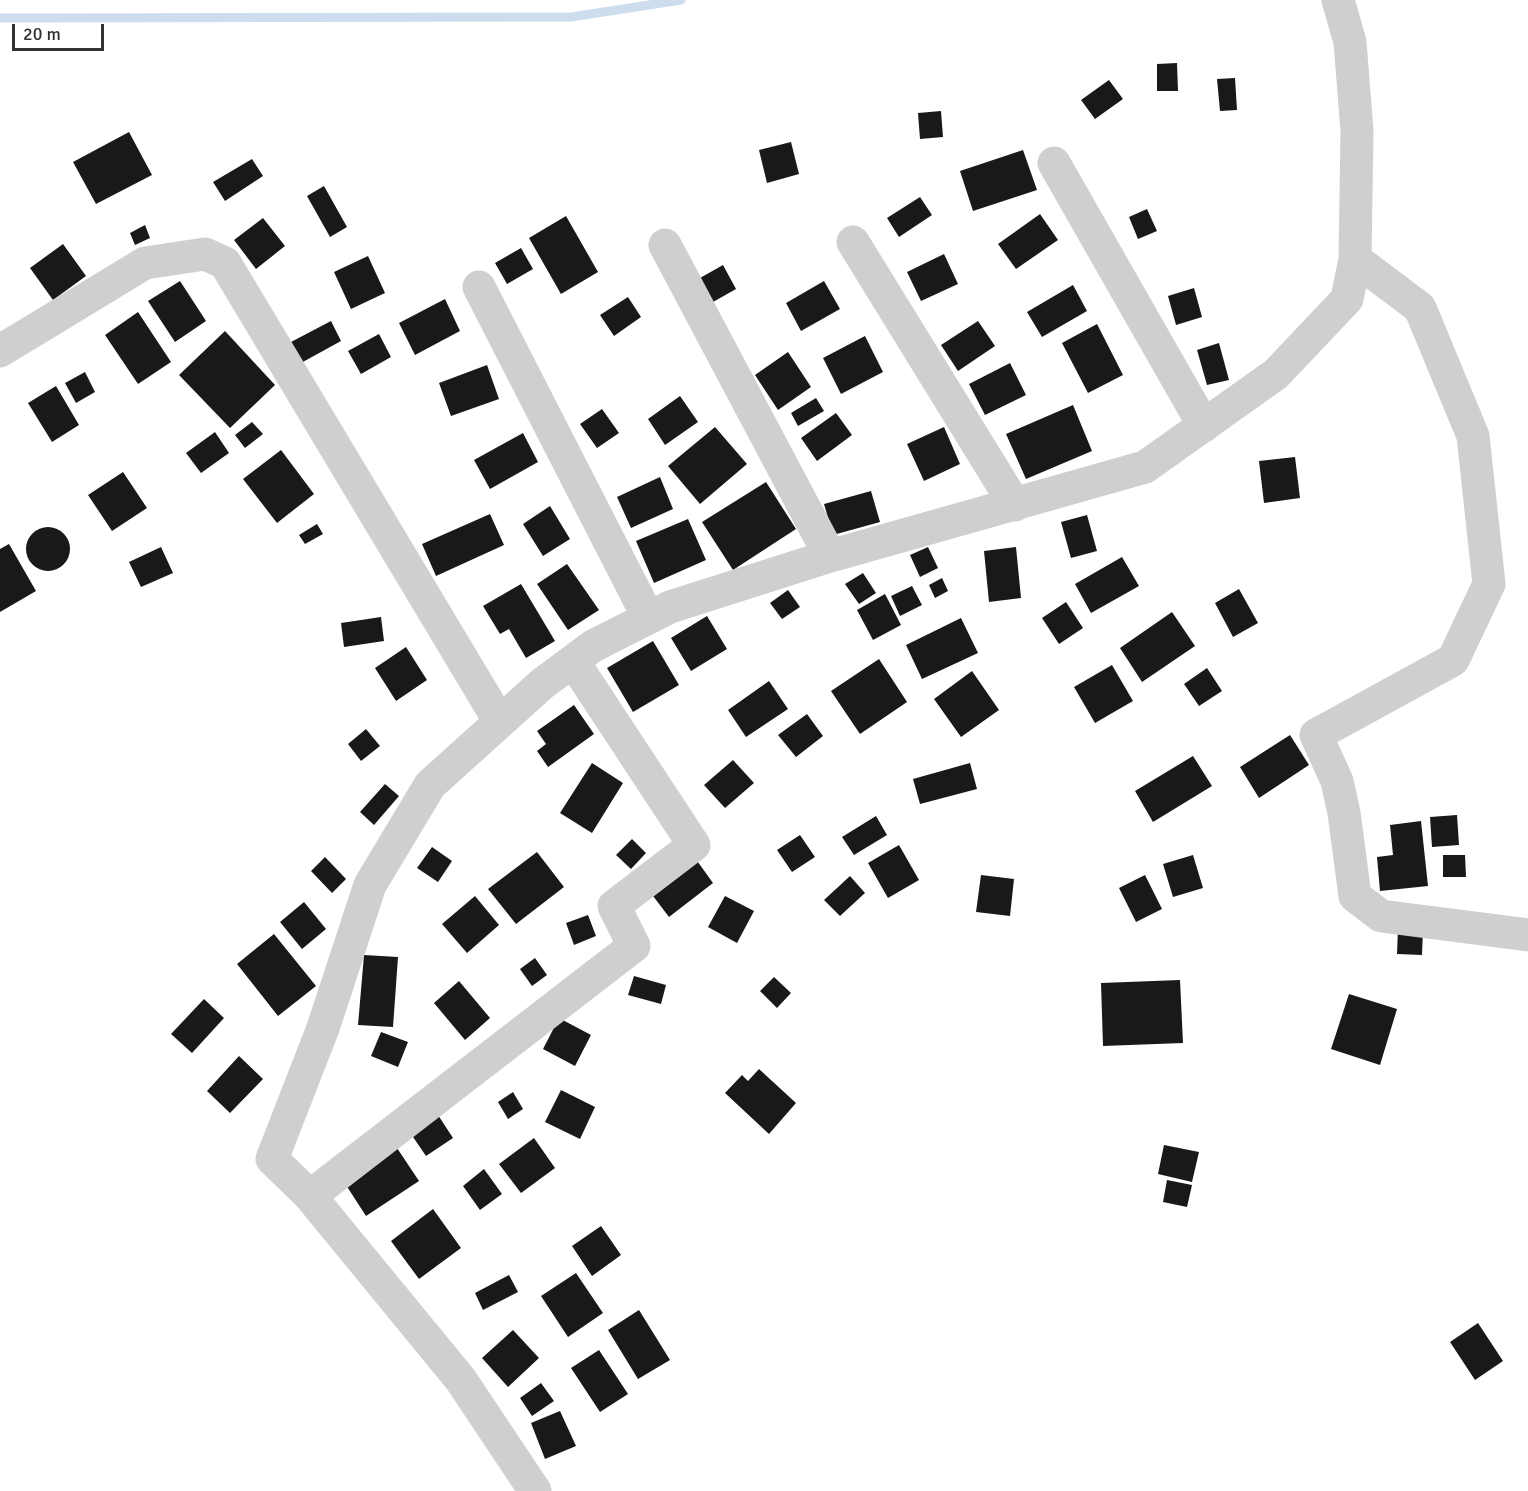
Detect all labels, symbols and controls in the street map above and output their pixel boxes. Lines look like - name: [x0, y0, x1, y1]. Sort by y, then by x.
- scale bar: [15, 12, 106, 50]
- text: 20 m: [23, 23, 61, 45]

